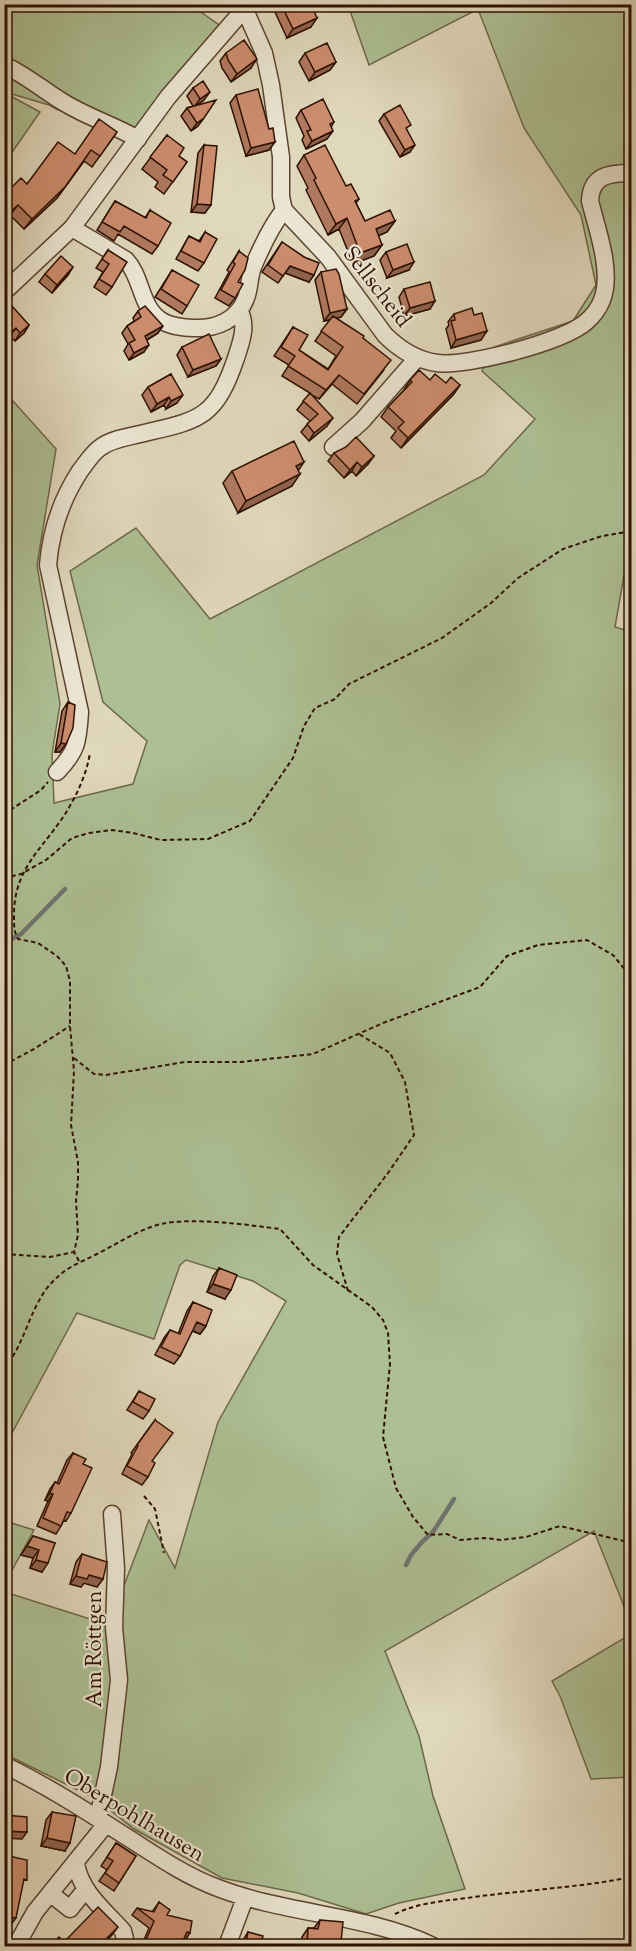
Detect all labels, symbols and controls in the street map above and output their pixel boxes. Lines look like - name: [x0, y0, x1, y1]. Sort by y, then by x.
- street label: Sellscheid: [334, 240, 418, 335]
- street label: Am Röttgen: [80, 1591, 112, 1707]
- street label: Oberpohlhausen: [57, 1762, 210, 1871]

